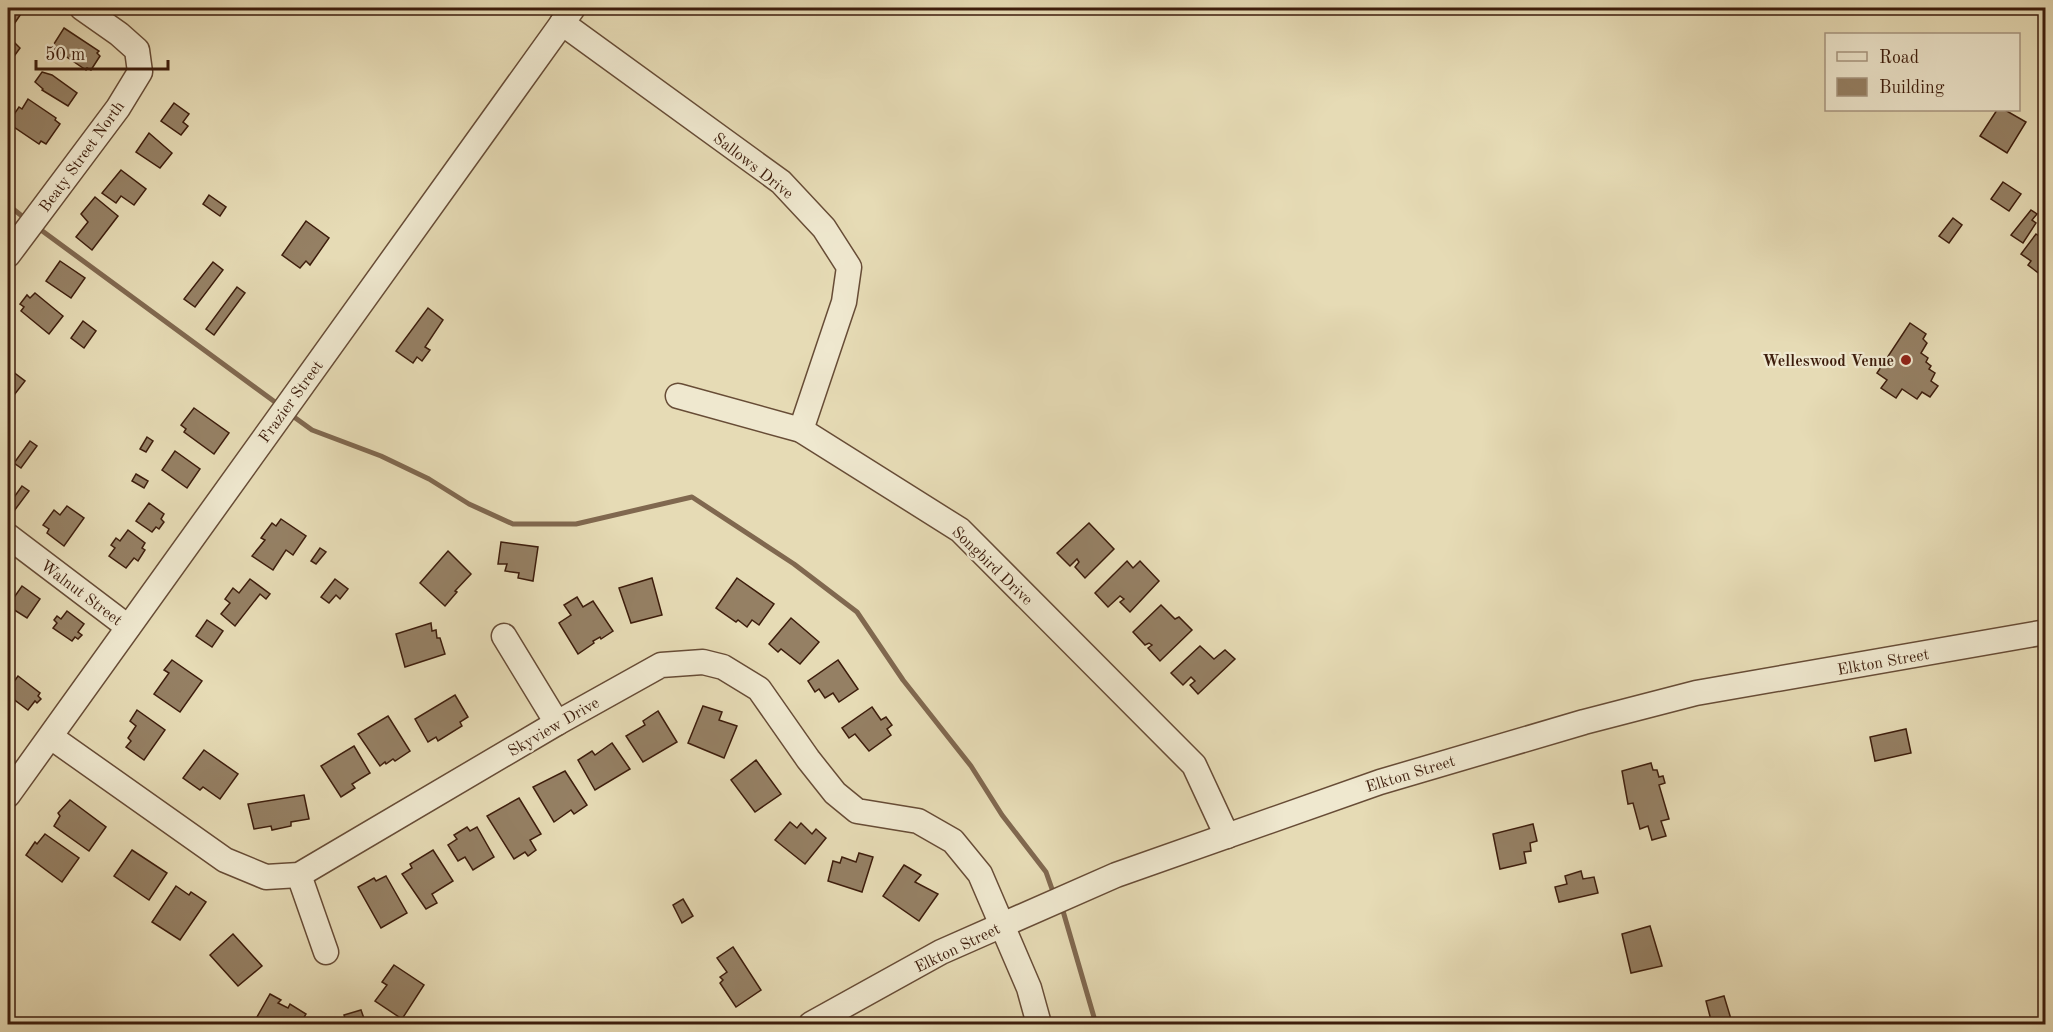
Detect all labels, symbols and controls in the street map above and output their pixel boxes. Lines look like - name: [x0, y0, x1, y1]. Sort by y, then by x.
- scale bar: [36, 33, 168, 71]
- legend: [1825, 33, 2020, 111]
- text: 50 m: [45, 46, 85, 64]
- text: Road: [1879, 49, 1919, 67]
- text: Building: [1879, 79, 1945, 97]
- street label: Beaty Street North: [37, 98, 128, 216]
- street label: Sallows Drive: [710, 131, 796, 203]
- marker: Welleswood Venue: [1899, 353, 1913, 367]
- place label: Welleswood Venue: [1762, 354, 1894, 370]
- street label: Frazier Street: [257, 358, 327, 446]
- street label: Songbird Drive: [948, 524, 1035, 609]
- street label: Walnut Street: [37, 558, 125, 630]
- street label: Elkton Street: [1836, 647, 1931, 679]
- street label: Skyview Drive: [506, 695, 602, 760]
- street label: Elkton Street: [1364, 754, 1458, 796]
- street label: Elkton Street: [913, 921, 1003, 976]

